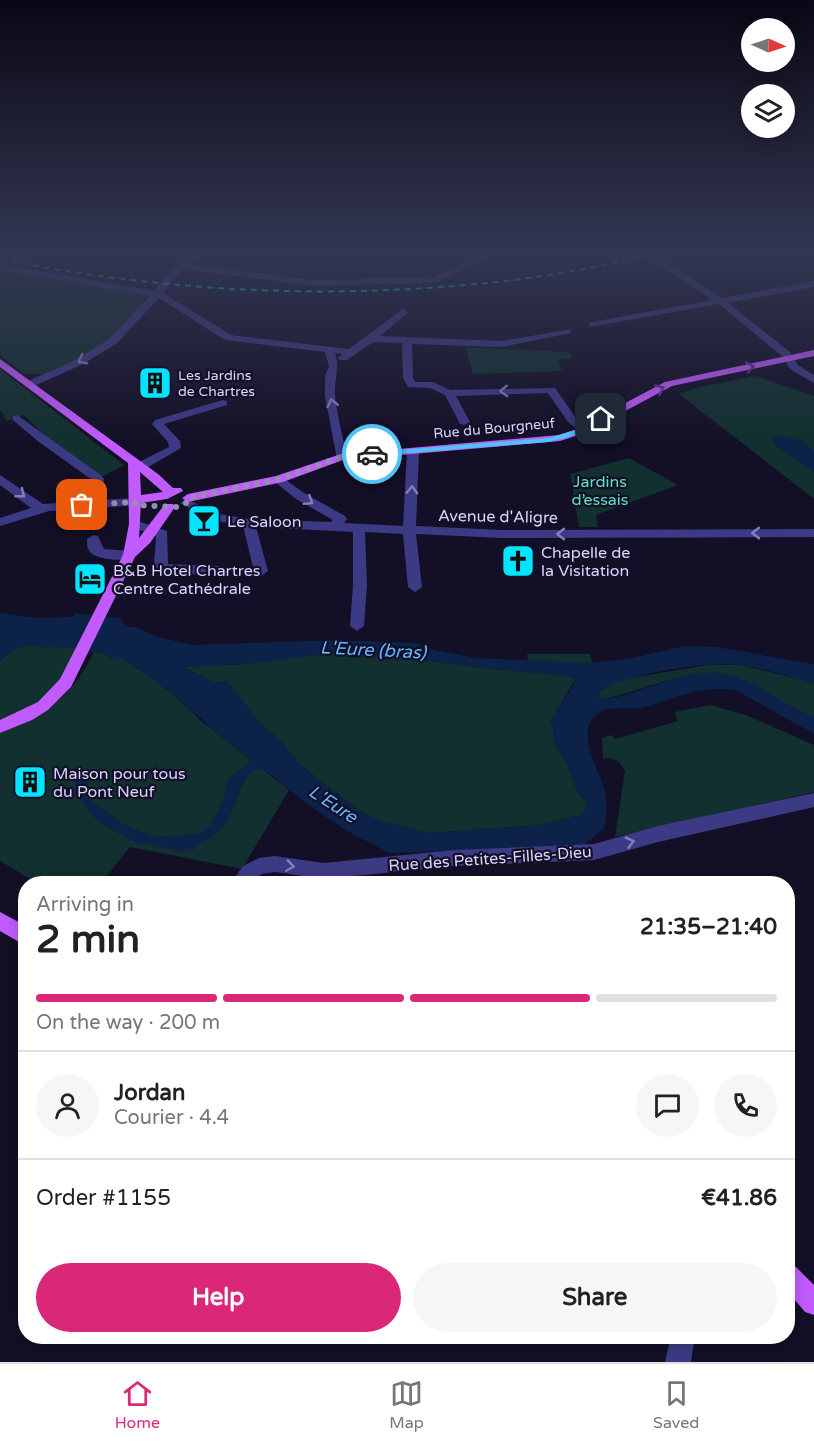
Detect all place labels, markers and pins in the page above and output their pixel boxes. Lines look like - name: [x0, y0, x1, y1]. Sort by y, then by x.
- building icon: Les Jardins de Chartres: [137, 365, 173, 401]
- place label: Les Jardins de Chartres: [178, 367, 255, 400]
- pin: [575, 393, 626, 444]
- pin: [56, 479, 107, 530]
- bar icon: Le Saloon: [186, 503, 222, 539]
- place label: Le Saloon: [227, 512, 301, 532]
- church icon: Chapelle de la Visitation: [500, 543, 536, 579]
- place label: Chapelle de la Visitation: [541, 543, 630, 581]
- hotel icon: B&B Hotel Chartres Centre Cathédrale: [72, 561, 108, 597]
- place label: B&B Hotel Chartres Centre Cathédrale: [113, 561, 261, 599]
- building icon: Maison pour tous du Pont Neuf: [12, 764, 48, 800]
- place label: Maison pour tous du Pont Neuf: [53, 764, 186, 802]

